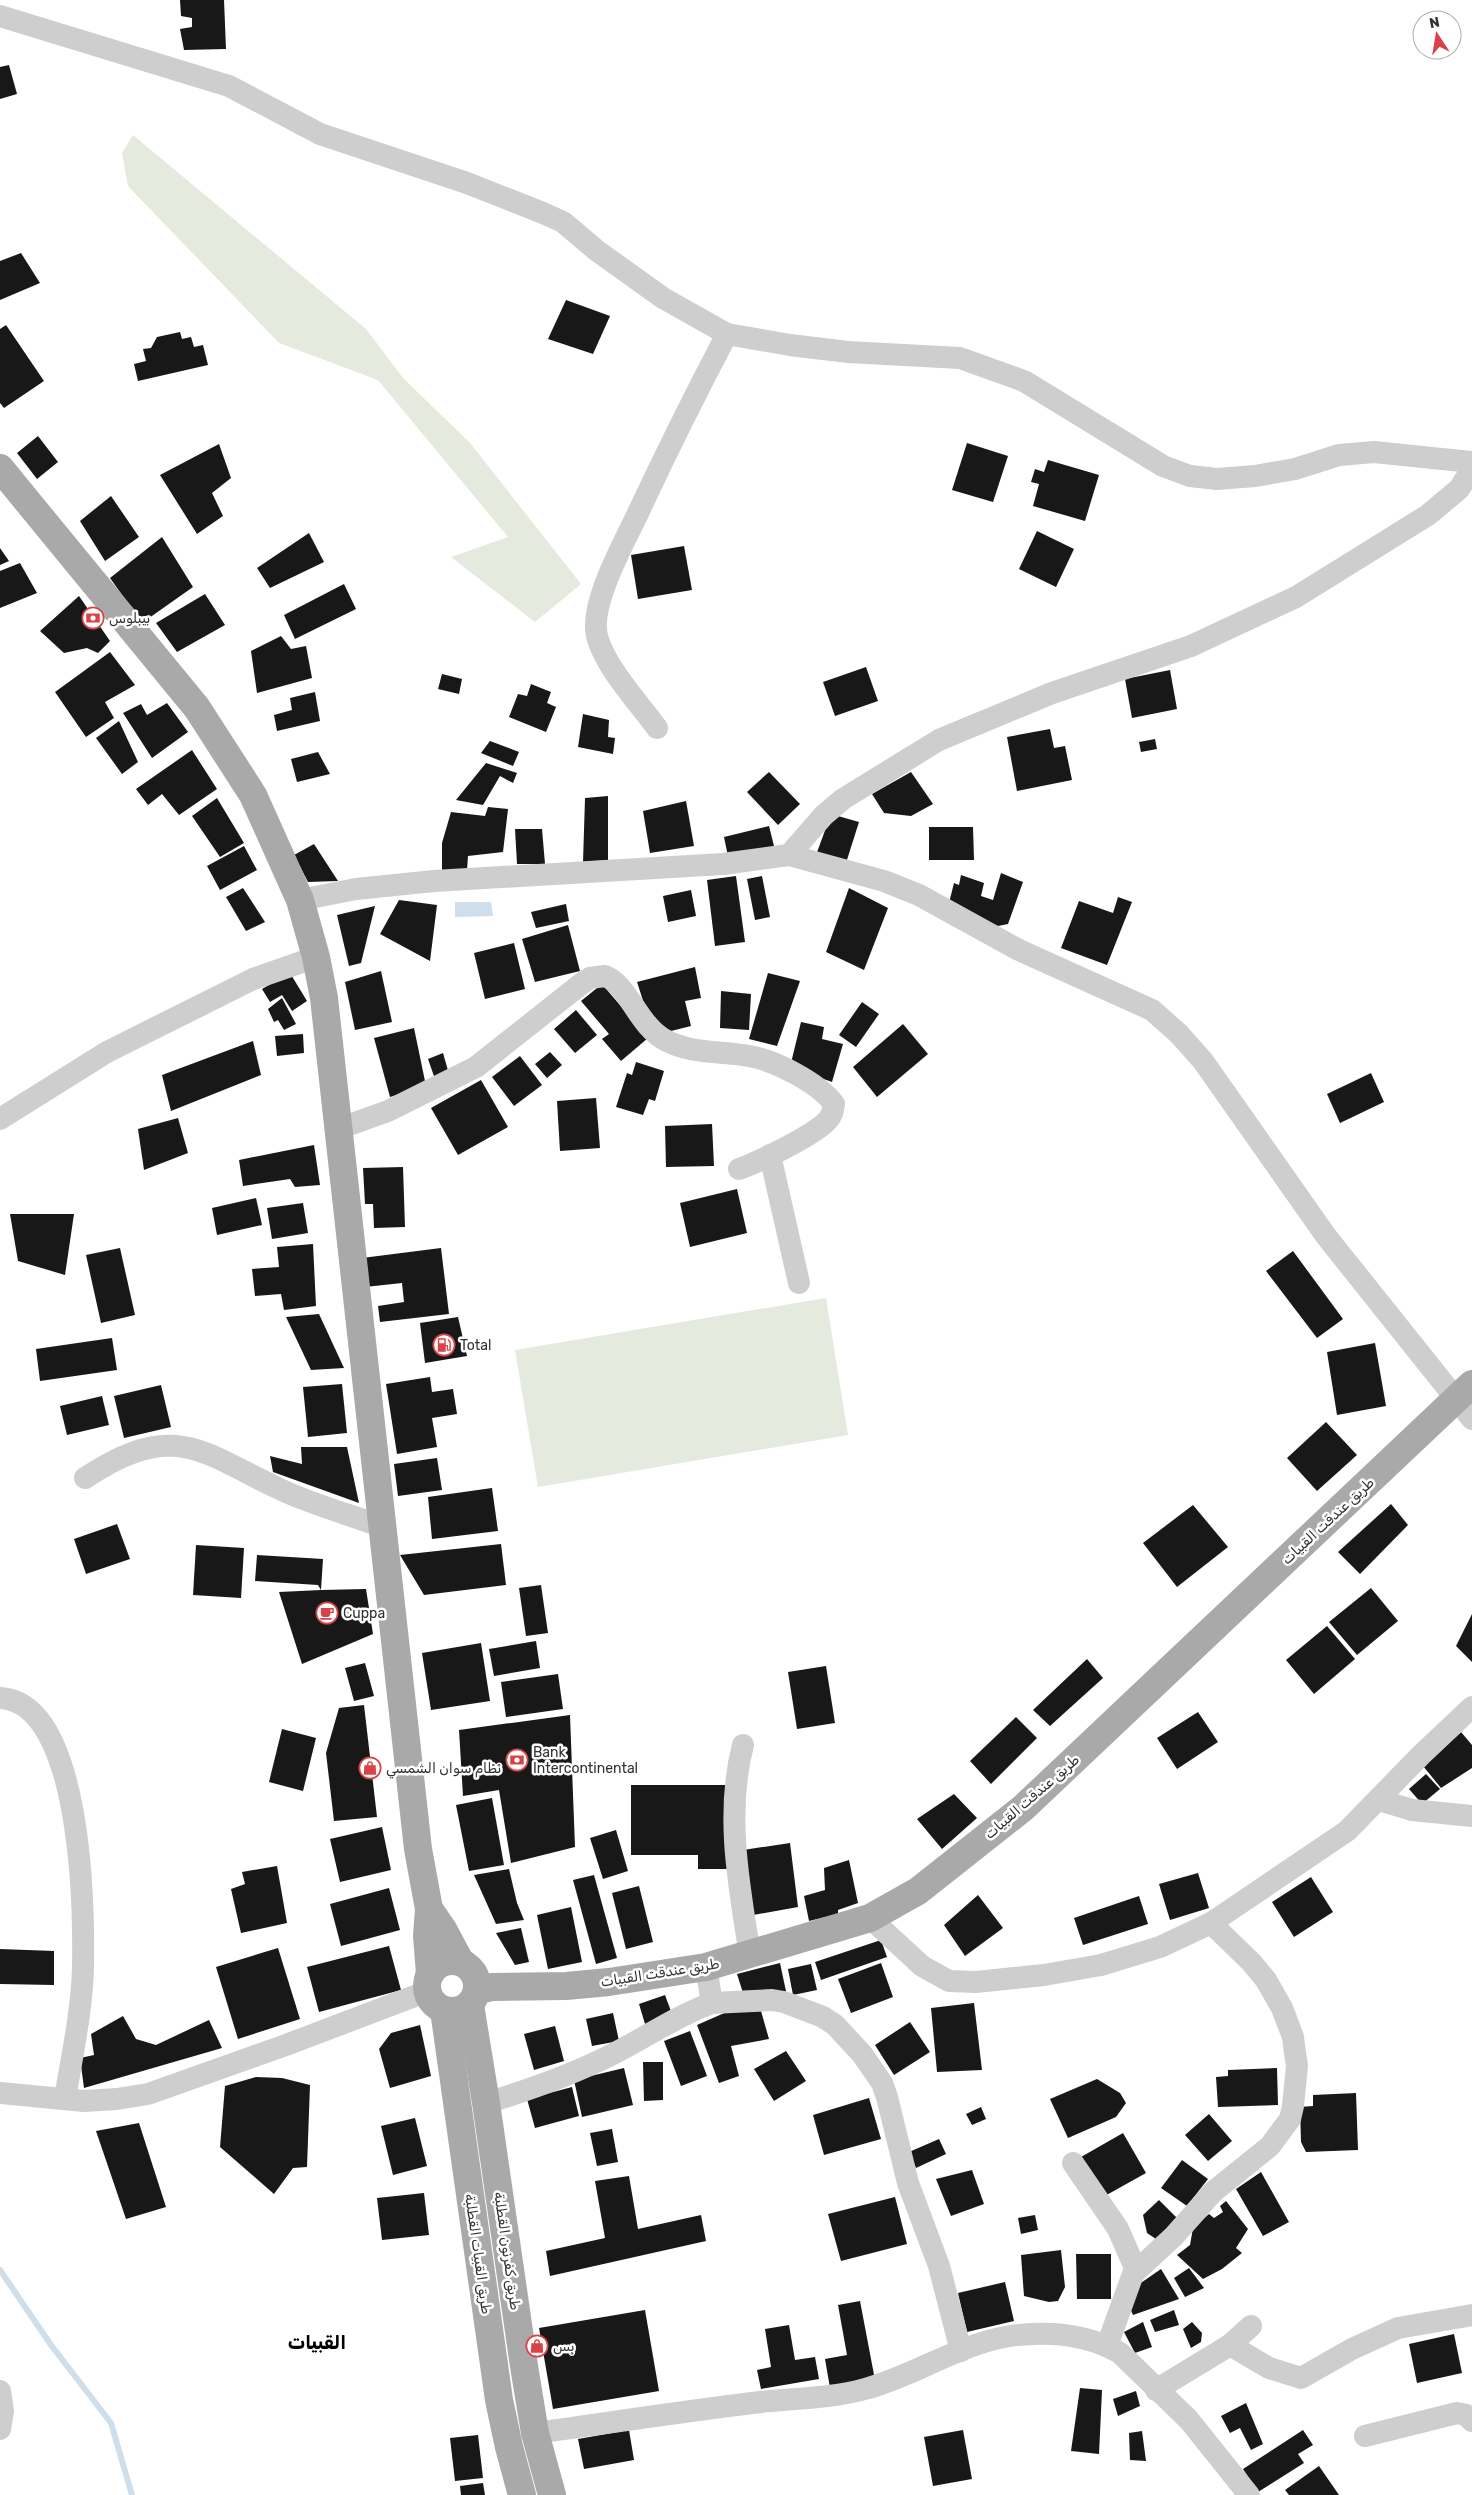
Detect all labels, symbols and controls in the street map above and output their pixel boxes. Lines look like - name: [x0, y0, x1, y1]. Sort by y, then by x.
- north arrow: [1412, 10, 1462, 60]
- text: N: [1428, 13, 1441, 32]
- bank icon: بيبلوس: [81, 606, 105, 630]
- place label: بيبلوس: [109, 610, 150, 627]
- fuel station icon: Total: [432, 1333, 456, 1357]
- place label: Total: [460, 1337, 491, 1354]
- street label: طريق عندقت القبيات: [1278, 1474, 1378, 1568]
- cafe icon: Cuppa: [315, 1601, 339, 1625]
- place label: Cuppa: [343, 1605, 385, 1622]
- place label: Bank Intercontinental: [533, 1744, 638, 1777]
- bank icon: Bank Intercontinental: [505, 1748, 529, 1772]
- street label: طريق عندقت القبيات: [981, 1751, 1083, 1843]
- shop icon: نظام سوان الشمسي: [358, 1756, 382, 1780]
- place label: نظام سوان الشمسي: [386, 1760, 501, 1779]
- street label: طريق عندقت القبيات: [600, 1955, 721, 1991]
- street label: طريق كفرنون القطلبة: [490, 2191, 524, 2312]
- street label: طريق القبيات القطلبة: [461, 2193, 495, 2316]
- district label: القبيات: [288, 2331, 346, 2354]
- shop icon: بس: [525, 2334, 549, 2358]
- place label: بس: [553, 2338, 575, 2355]

